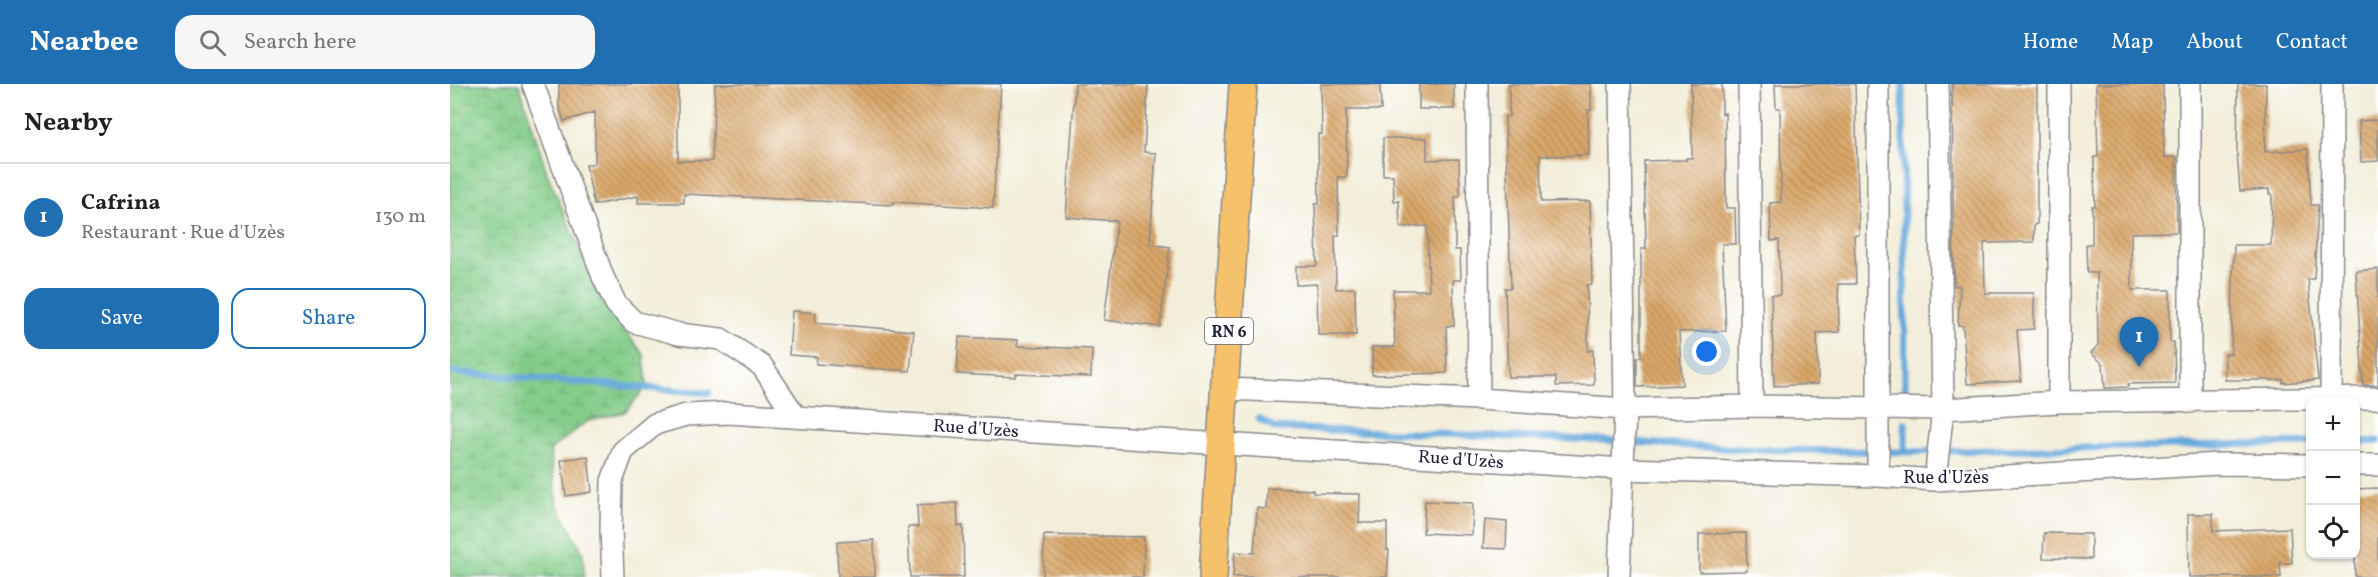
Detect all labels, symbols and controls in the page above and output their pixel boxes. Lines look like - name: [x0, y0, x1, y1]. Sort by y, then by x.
- search box: [175, 15, 595, 69]
- text: Nearbee: [30, 23, 139, 62]
- icon: search: [196, 26, 229, 59]
- text: Search here: [244, 27, 356, 58]
- text: Home: [2023, 28, 2078, 57]
- text: Map: [2111, 28, 2153, 57]
- text: About: [2186, 28, 2243, 57]
- text: Contact: [2276, 28, 2348, 57]
- text: Nearby: [24, 105, 113, 141]
- text: Cafrina: [81, 188, 161, 219]
- text: 1: [39, 203, 48, 231]
- text: 130 m: [375, 203, 426, 231]
- text: Restaurant · Rue d'Uzès: [81, 219, 285, 247]
- button: Save: [24, 288, 219, 349]
- button: Share: [231, 288, 426, 349]
- road number: RN 6: [1205, 318, 1253, 344]
- pin: 1: [2120, 318, 2158, 367]
- your location: [1692, 337, 1721, 366]
- map controls: [2306, 397, 2360, 559]
- button: +: [2306, 397, 2360, 451]
- street label: Rue d'Uzès: [932, 414, 1020, 445]
- street label: Rue d'Uzès: [1417, 445, 1505, 476]
- button: −: [2306, 451, 2360, 505]
- street label: Rue d'Uzès: [1903, 466, 1989, 491]
- button: locate: [2306, 505, 2360, 559]

